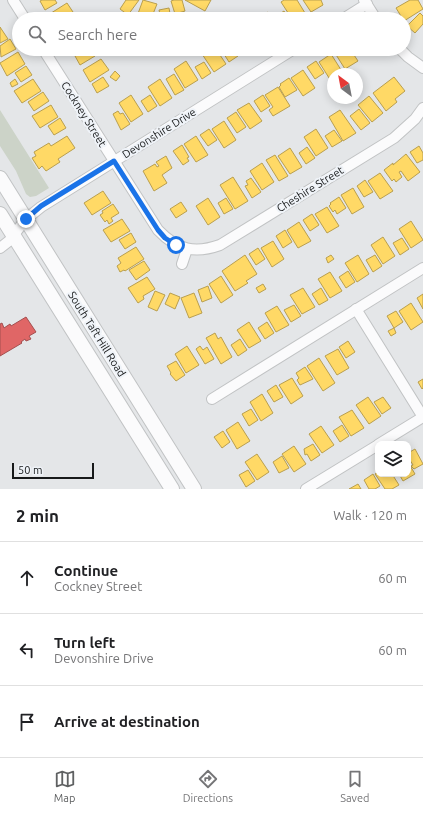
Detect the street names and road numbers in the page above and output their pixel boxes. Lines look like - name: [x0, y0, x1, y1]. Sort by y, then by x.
- street label: Cockney Street: [59, 79, 109, 149]
- street label: Devonshire Drive: [120, 106, 198, 160]
- street label: Cheshire Street: [274, 163, 346, 214]
- street label: South Taft Hill Road: [66, 289, 128, 379]

